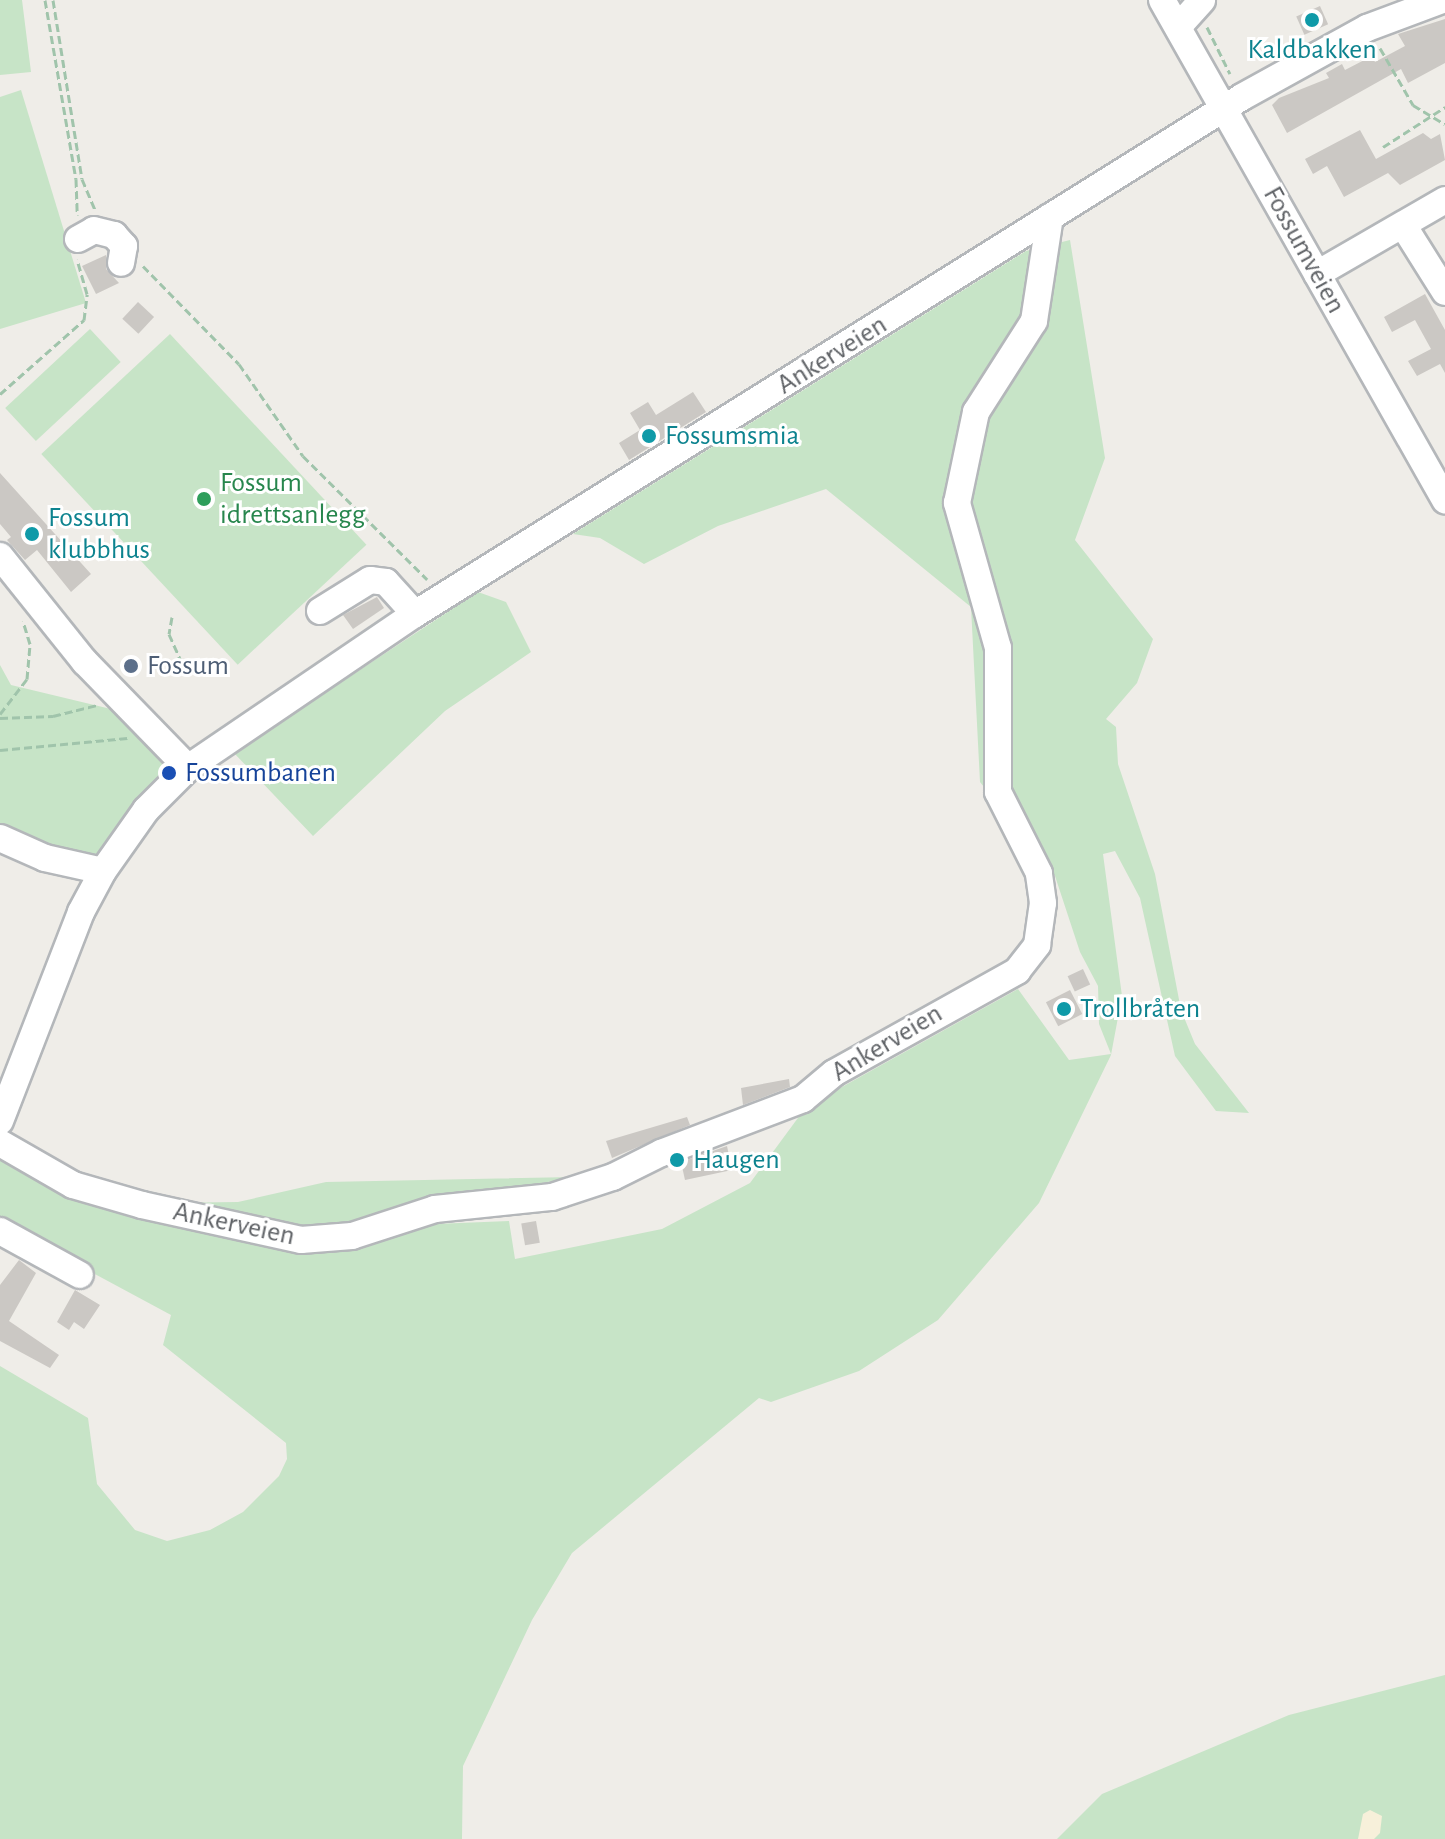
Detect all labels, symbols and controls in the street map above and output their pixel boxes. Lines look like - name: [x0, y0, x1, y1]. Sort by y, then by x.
- marker: Kaldbakken: [1303, 11, 1321, 29]
- place label: Kaldbakken: [1247, 33, 1377, 67]
- street label: Fossumveien: [1255, 181, 1353, 319]
- street label: Ankerveien: [771, 308, 893, 402]
- place label: Fossumsmia: [665, 419, 799, 453]
- marker: Fossumsmia: [640, 427, 658, 445]
- place label: Fossum idrettsanlegg: [220, 466, 365, 532]
- marker: Fossum idrettsanlegg: [195, 490, 213, 508]
- place label: Fossum klubbhus: [48, 501, 150, 567]
- marker: Fossum klubbhus: [23, 525, 41, 543]
- place label: Fossum: [147, 649, 229, 683]
- marker: Fossum: [122, 657, 140, 675]
- place label: Fossumbanen: [185, 756, 336, 790]
- marker: Fossumbanen: [160, 764, 178, 782]
- place label: Trollbråten: [1080, 992, 1200, 1026]
- street label: Ankerveien: [825, 997, 949, 1089]
- marker: Trollbråten: [1055, 1000, 1073, 1018]
- place label: Haugen: [693, 1143, 780, 1177]
- marker: Haugen: [668, 1151, 686, 1169]
- street label: Ankerveien: [170, 1195, 298, 1253]

